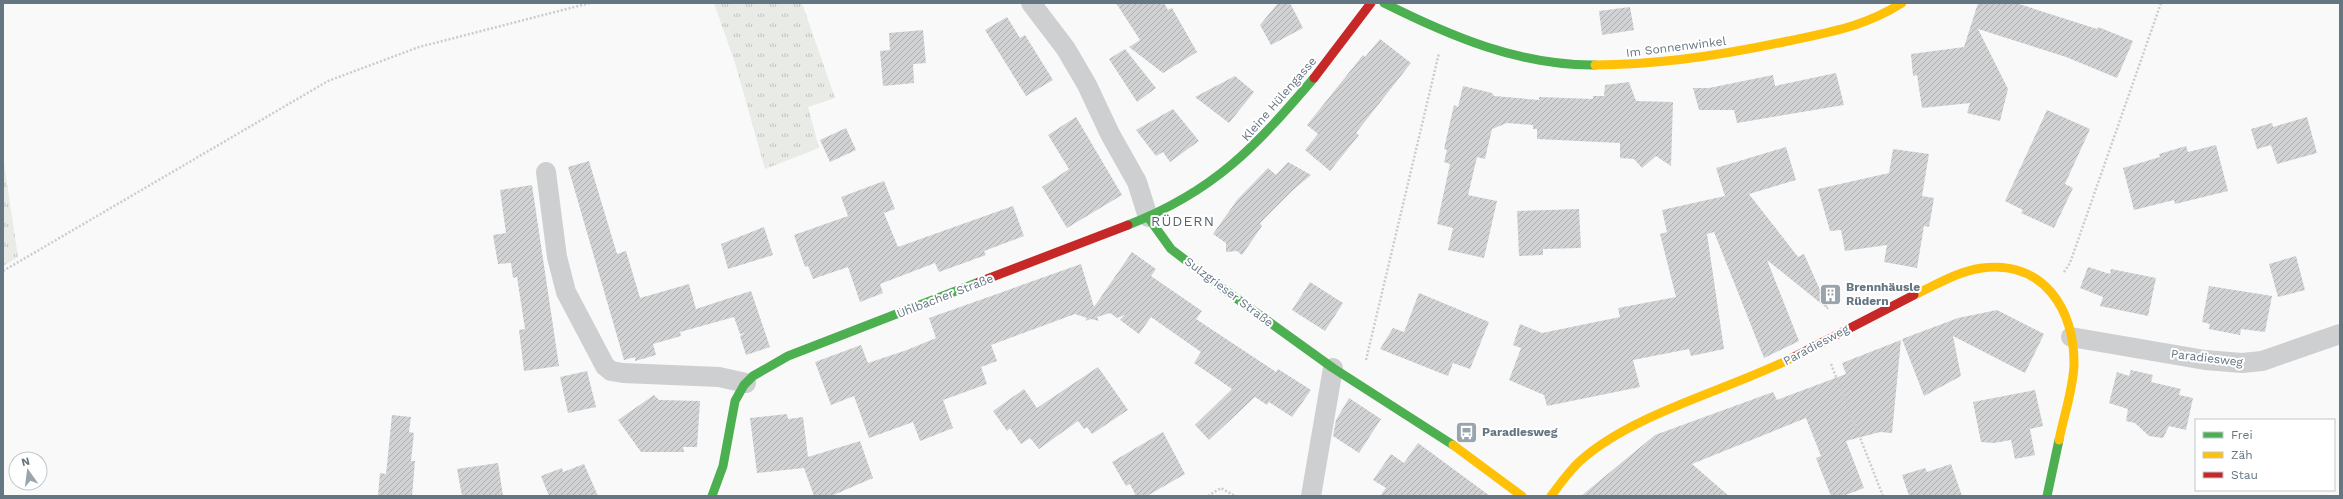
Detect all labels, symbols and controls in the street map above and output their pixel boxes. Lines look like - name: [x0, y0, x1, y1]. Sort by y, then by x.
- street label: Im Sonnenwinkel: [1625, 34, 1727, 60]
- street label: Kleine Hülengasse: [1239, 54, 1319, 144]
- district label: RÜDERN: [1151, 213, 1215, 229]
- street label: Sulzgrieser Straße: [1182, 254, 1276, 330]
- street label: Uhlbacher Straße: [895, 271, 995, 321]
- place label: Brennhäusle Rüdern: [1846, 280, 1920, 308]
- building icon: Brennhäusle Rüdern: [1818, 281, 1844, 307]
- street label: Paradiesweg: [1781, 322, 1852, 368]
- street label: Paradiesweg: [2170, 347, 2244, 369]
- bus stop icon: Paradiesweg: [1453, 419, 1479, 445]
- legend: [2195, 419, 2335, 491]
- place label: Paradiesweg: [1482, 425, 1558, 439]
- text: Frei: [2231, 428, 2253, 442]
- text: Zäh: [2231, 448, 2253, 462]
- north arrow: [8, 451, 48, 491]
- text: N: [20, 454, 31, 469]
- text: Stau: [2231, 468, 2258, 482]

